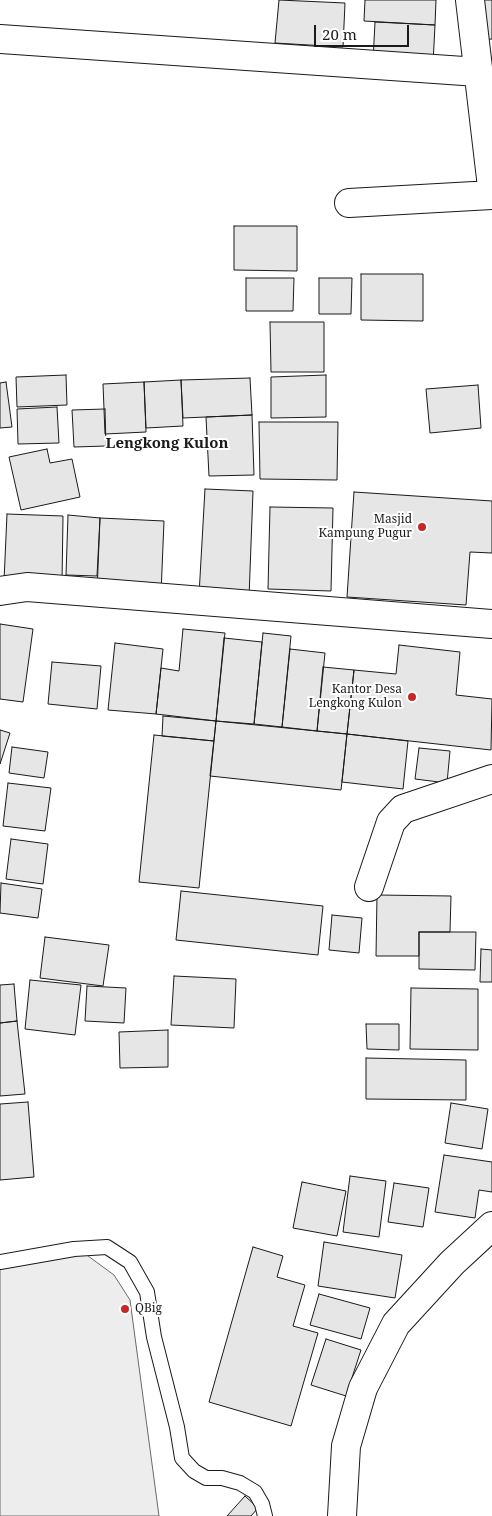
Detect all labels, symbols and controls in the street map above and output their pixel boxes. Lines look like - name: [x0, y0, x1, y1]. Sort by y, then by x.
- scale bar: [317, 15, 412, 47]
- text: 20 m: [322, 24, 357, 44]
- district label: Lengkong Kulon: [106, 435, 228, 453]
- place label: Masjid Kampung Pugur: [319, 513, 412, 541]
- marker: Masjid Kampung Pugur: [416, 521, 428, 533]
- place label: Kantor Desa Lengkong Kulon: [309, 683, 402, 711]
- marker: Kantor Desa Lengkong Kulon: [406, 691, 418, 703]
- place label: QBig: [135, 1302, 162, 1316]
- marker: QBig: [119, 1303, 131, 1315]

